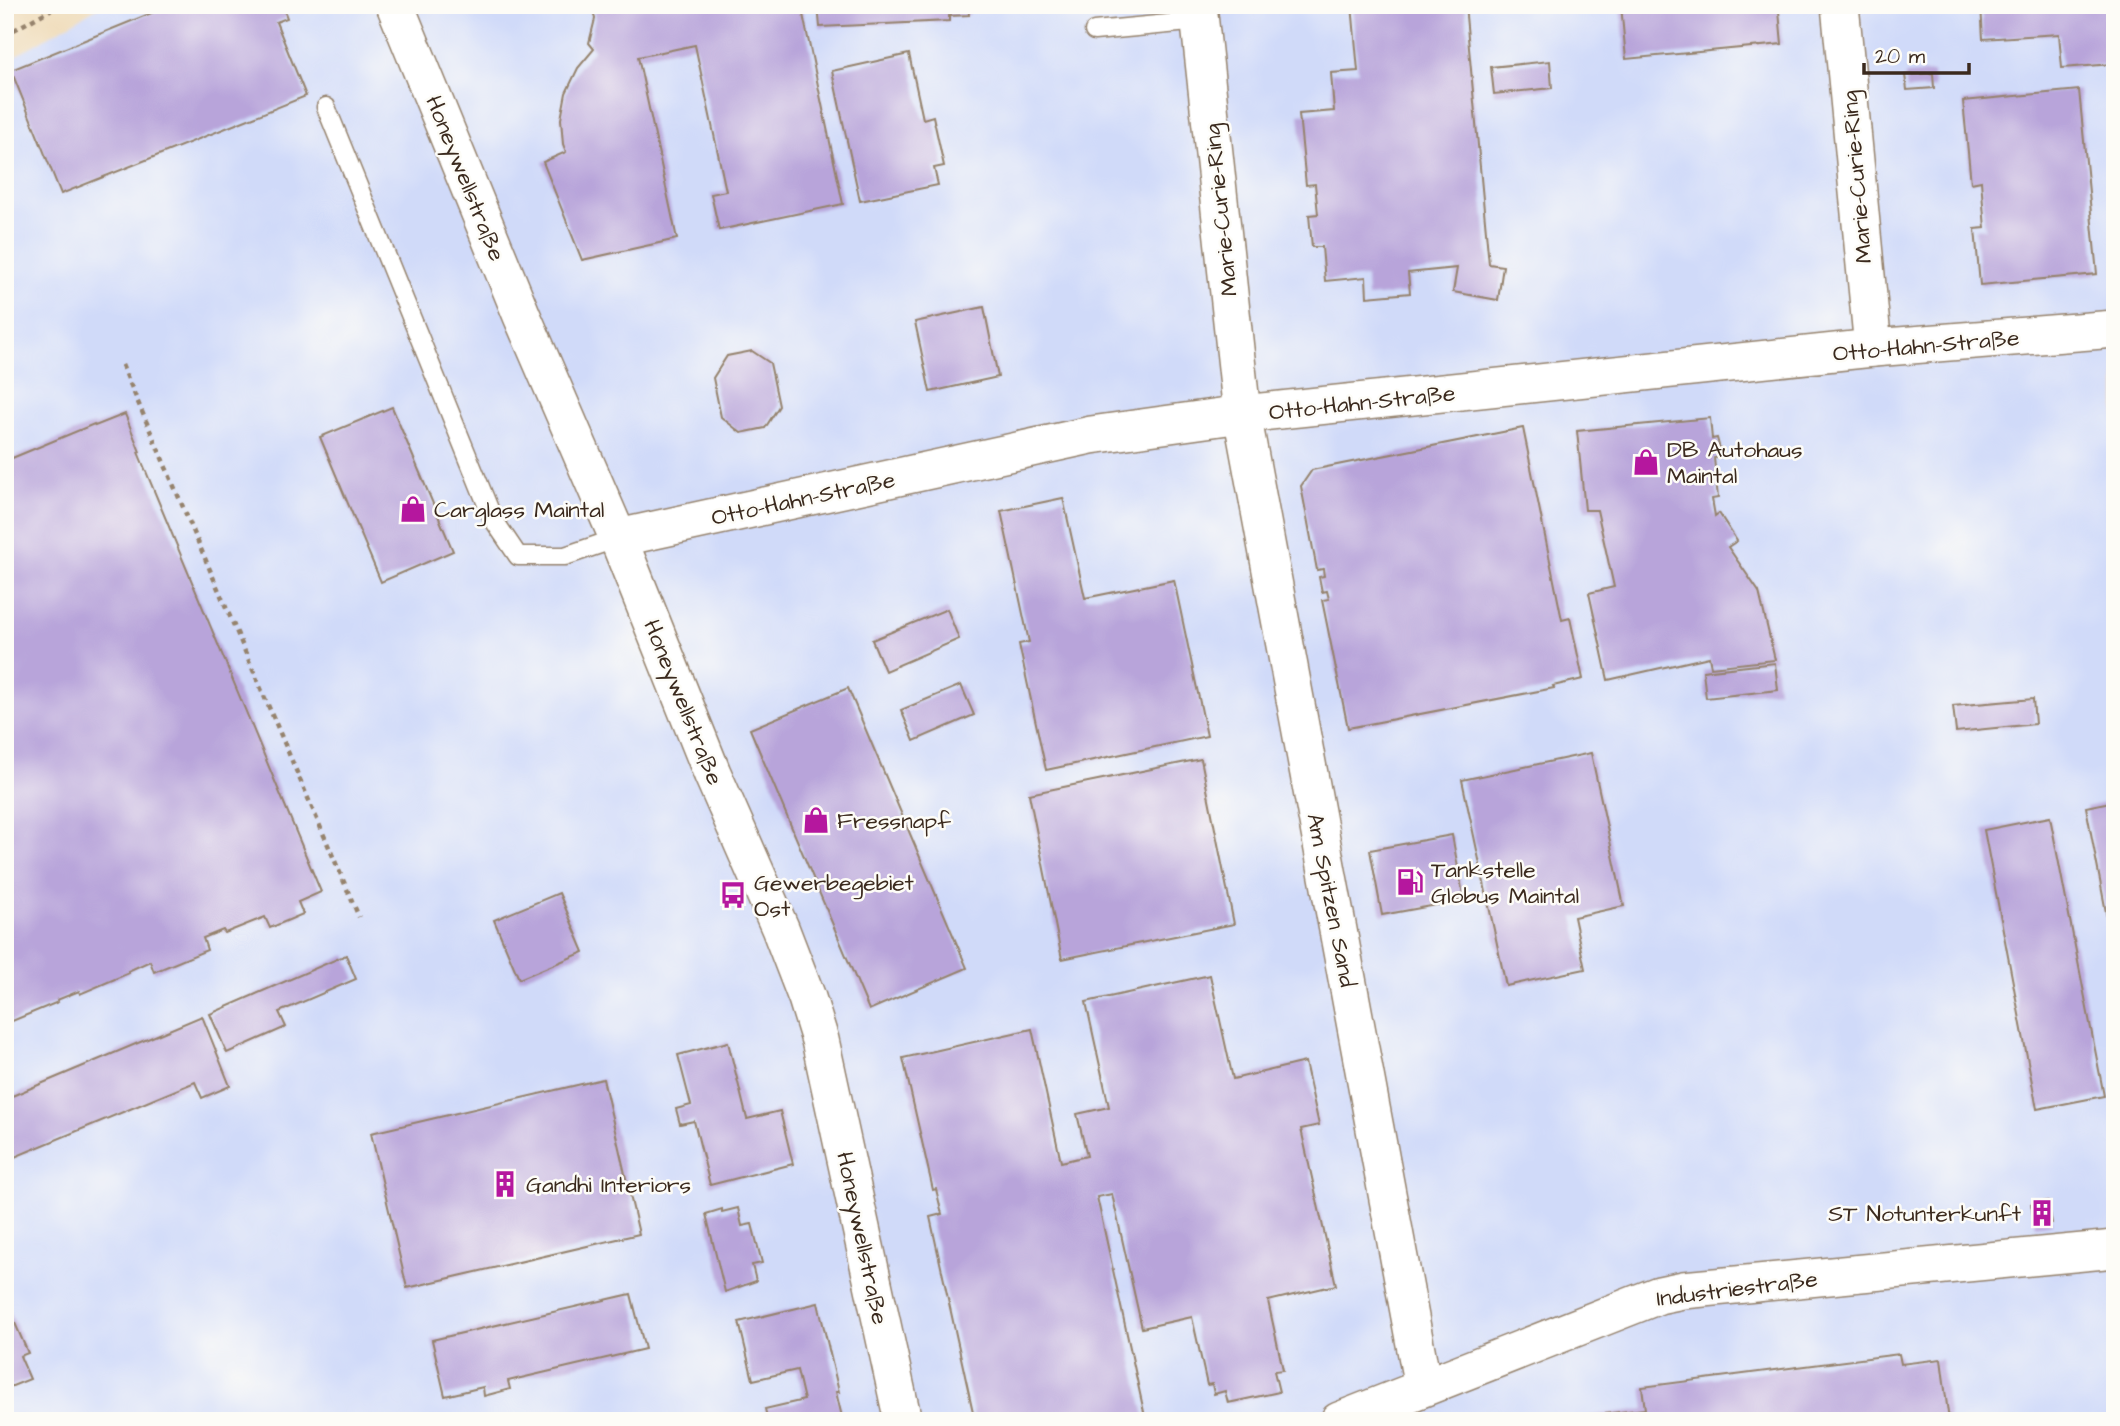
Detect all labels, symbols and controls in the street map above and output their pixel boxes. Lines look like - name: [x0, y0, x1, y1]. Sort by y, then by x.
- scale bar: [1864, 32, 1969, 76]
- text: 20 m: [1875, 42, 1926, 71]
- street label: Marie-Curie-Ring: [1833, 89, 1881, 265]
- street label: Honeywellstraße: [416, 91, 513, 266]
- street label: Marie-Curie-Ring: [1196, 122, 1247, 298]
- street label: Otto-Hahn-Straße: [1832, 322, 2021, 370]
- street label: Otto-Hahn-Straße: [1267, 377, 1457, 429]
- place label: DB Autohaus Maintal: [1667, 434, 1802, 492]
- shop icon: DB Autohaus Maintal: [1631, 447, 1661, 477]
- street label: Otto-Hahn-Straße: [708, 464, 898, 534]
- shop icon: Carglass Maintal: [398, 494, 428, 524]
- place label: Carglass Maintal: [434, 494, 604, 527]
- street label: Honeywellstraße: [634, 615, 731, 790]
- shop icon: Fressnapf: [801, 805, 831, 835]
- place label: Fressnapf: [837, 805, 951, 837]
- street label: Am Spitzen Sand: [1298, 810, 1364, 990]
- place label: Tankstelle Globus Maintal: [1431, 854, 1579, 912]
- place label: Gewerbegebiet Ost: [754, 867, 915, 925]
- fuel station icon: Tankstelle Globus Maintal: [1395, 867, 1425, 897]
- bus stop icon: Gewerbegebiet Ost: [718, 880, 748, 910]
- street label: Honeywellstraße: [827, 1149, 896, 1328]
- building icon: Gandhi Interiors: [490, 1169, 520, 1199]
- place label: Gandhi Interiors: [526, 1169, 691, 1201]
- place label: ST Notunterkunft: [1828, 1198, 2022, 1230]
- building icon: ST Notunterkunft: [2027, 1198, 2057, 1228]
- street label: Industriestraße: [1655, 1263, 1819, 1315]

